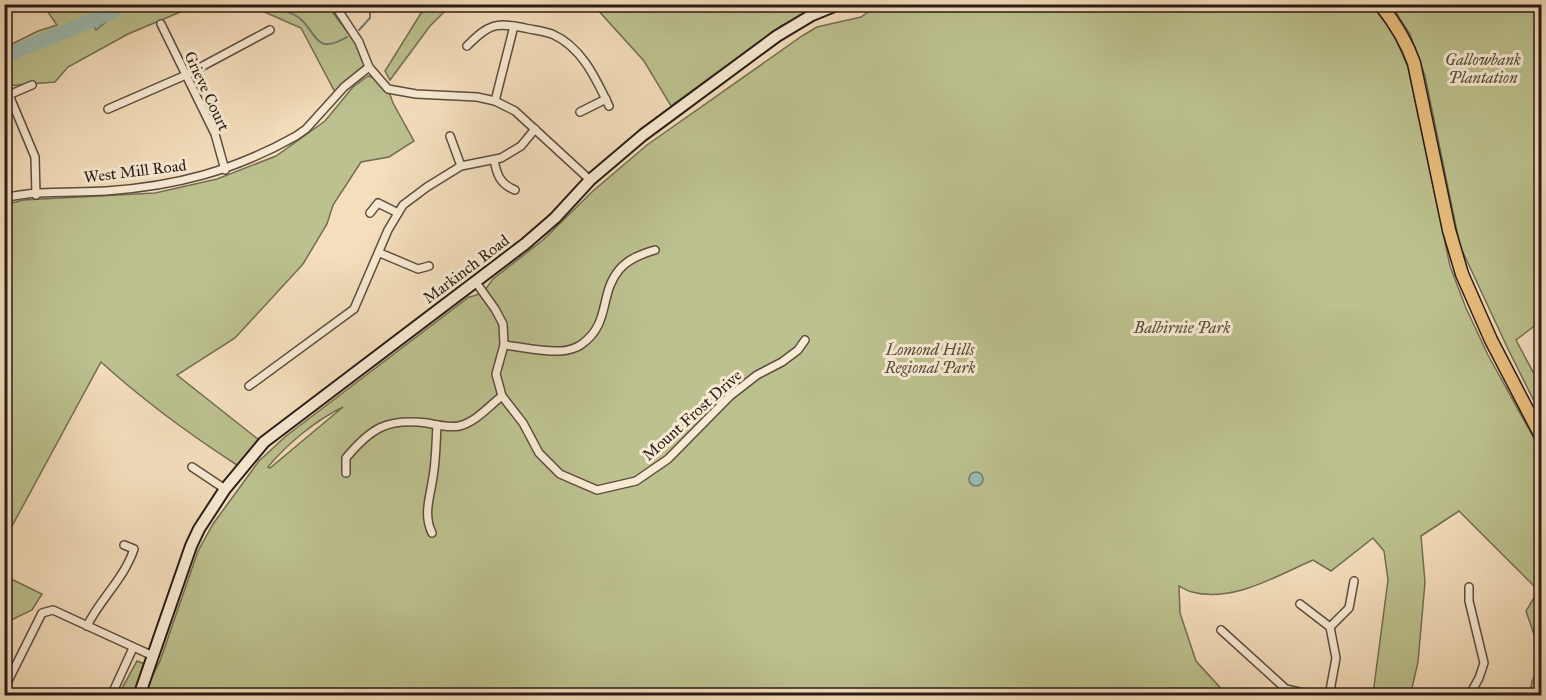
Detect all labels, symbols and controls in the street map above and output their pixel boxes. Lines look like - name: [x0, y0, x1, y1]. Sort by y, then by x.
- street label: Grieve Court: [180, 48, 234, 134]
- park label: Gallowbank Plantation: [1445, 50, 1521, 87]
- street label: West Mill Road: [83, 155, 187, 187]
- street label: Markinch Road: [419, 230, 513, 308]
- park label: Balbirnie Park: [1133, 318, 1230, 337]
- park label: Lomond Hills Regional Park: [884, 340, 975, 377]
- street label: Mount Frost Drive: [639, 365, 746, 464]

